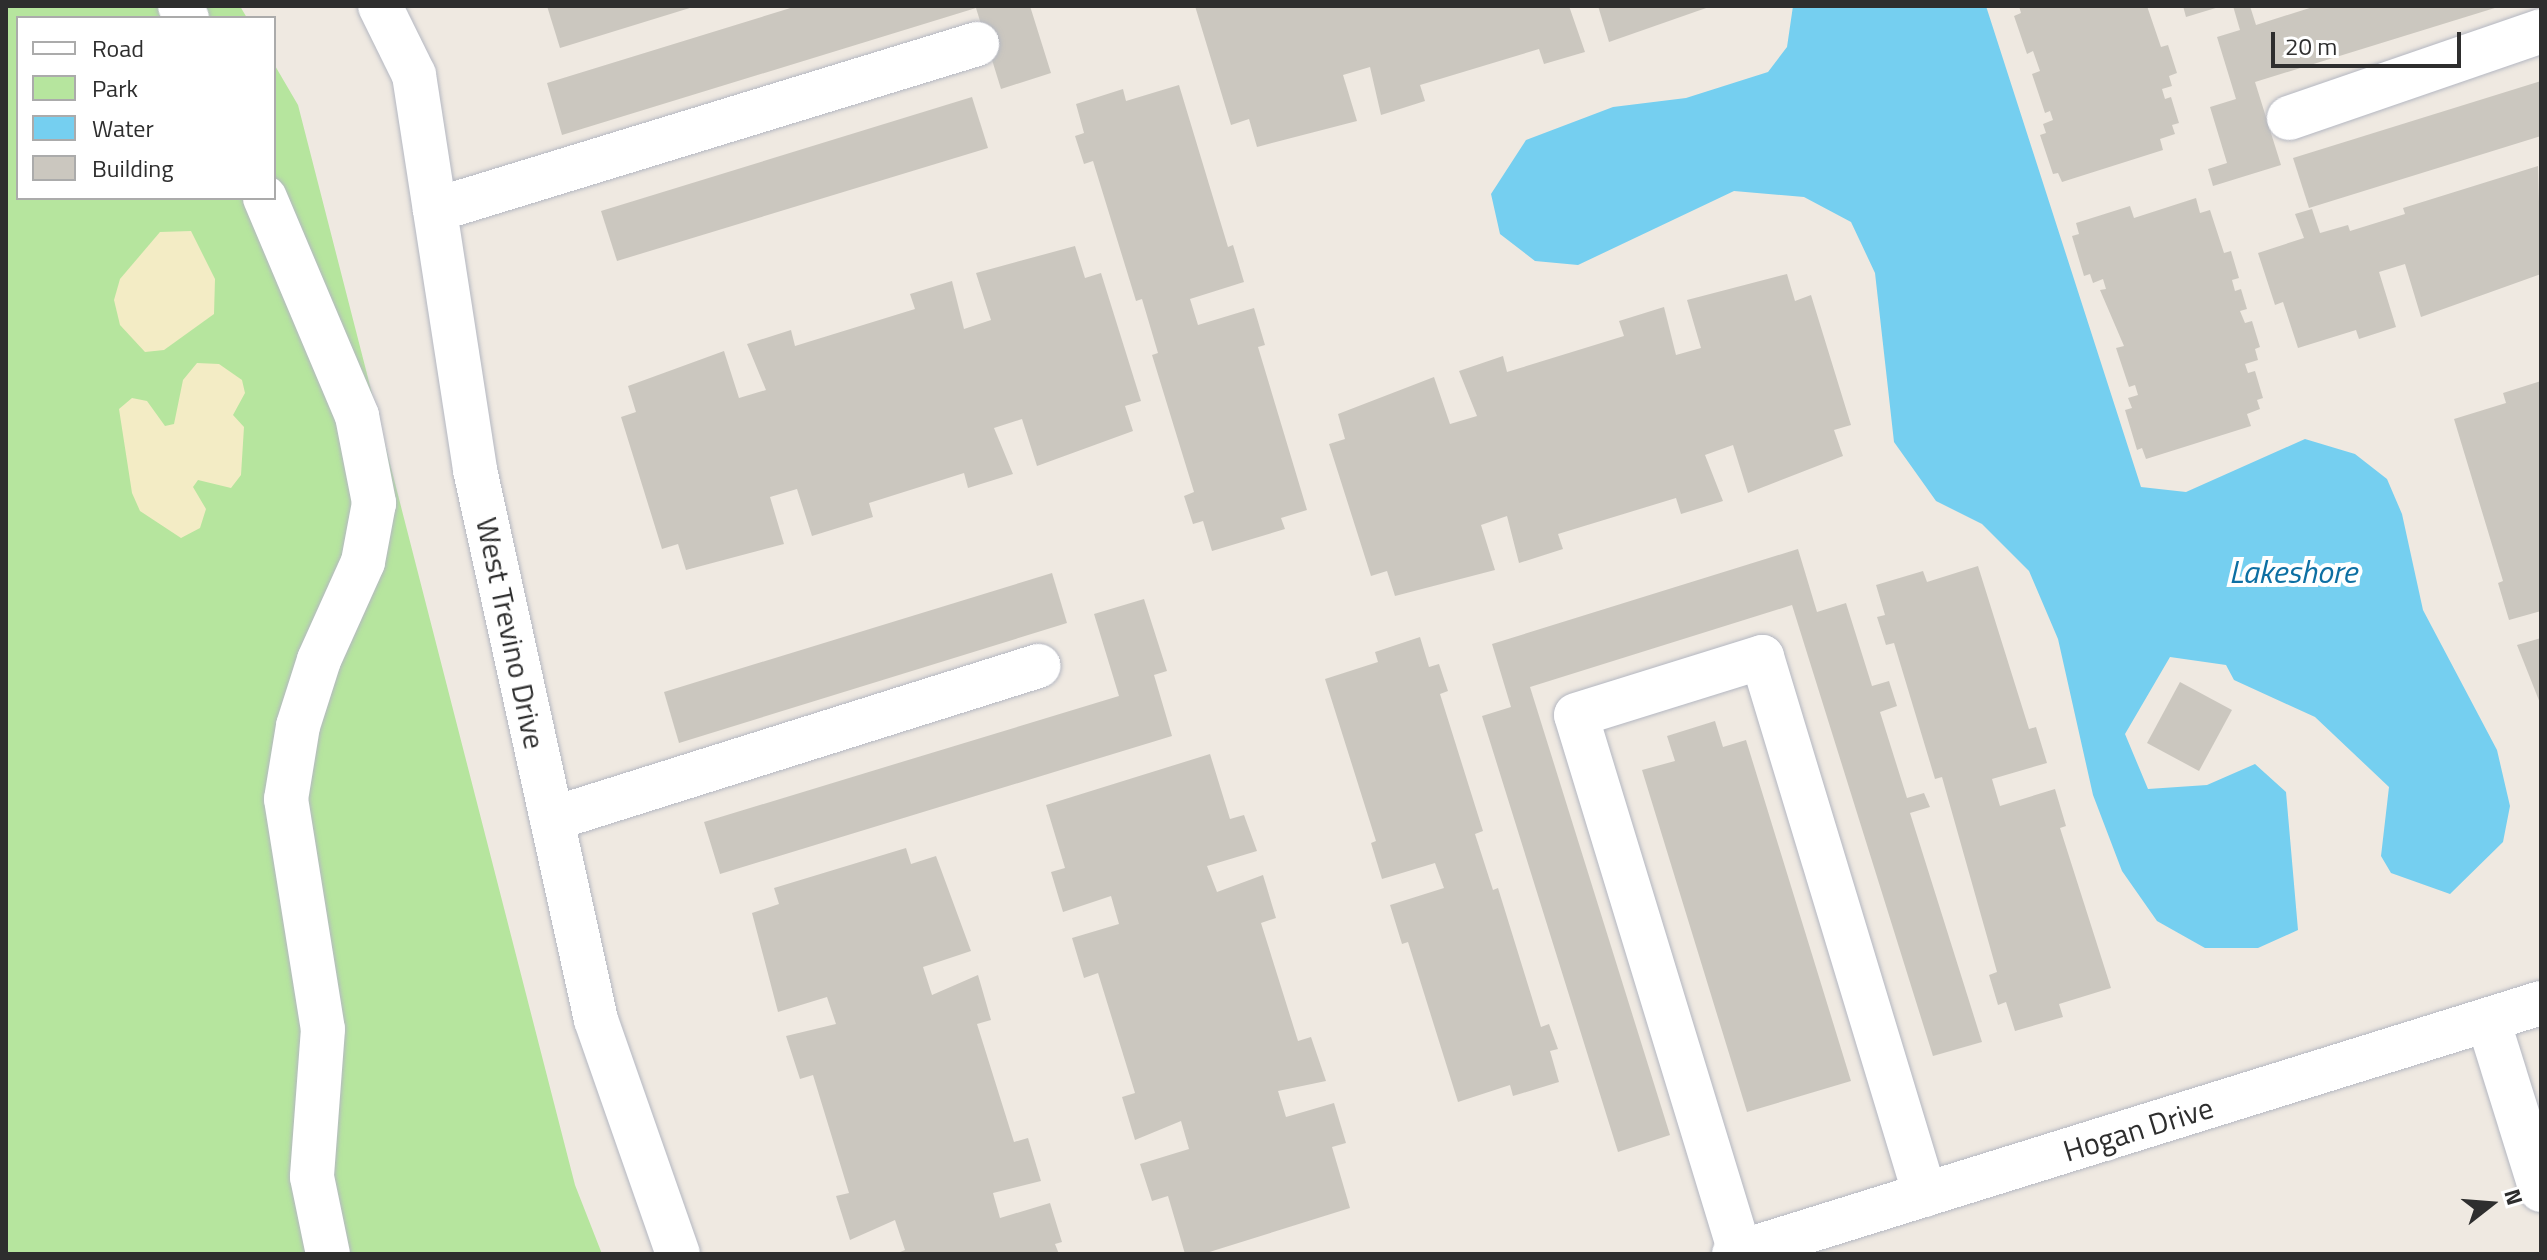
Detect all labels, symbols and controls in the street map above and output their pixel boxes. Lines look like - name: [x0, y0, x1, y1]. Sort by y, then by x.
- legend: [16, 16, 276, 200]
- scale bar: [2275, 16, 2465, 66]
- text: 20 m: [2285, 28, 2337, 64]
- text: Road: [92, 30, 144, 66]
- text: Park: [92, 70, 138, 106]
- text: Water: [92, 110, 154, 146]
- text: Building: [92, 150, 174, 186]
- street label: West Trevino Drive: [469, 514, 553, 752]
- water label: Lakeshore: [2229, 552, 2357, 590]
- street label: Hogan Drive: [2059, 1089, 2217, 1169]
- north arrow: [2451, 1164, 2531, 1244]
- text: N: [2495, 1185, 2532, 1209]

